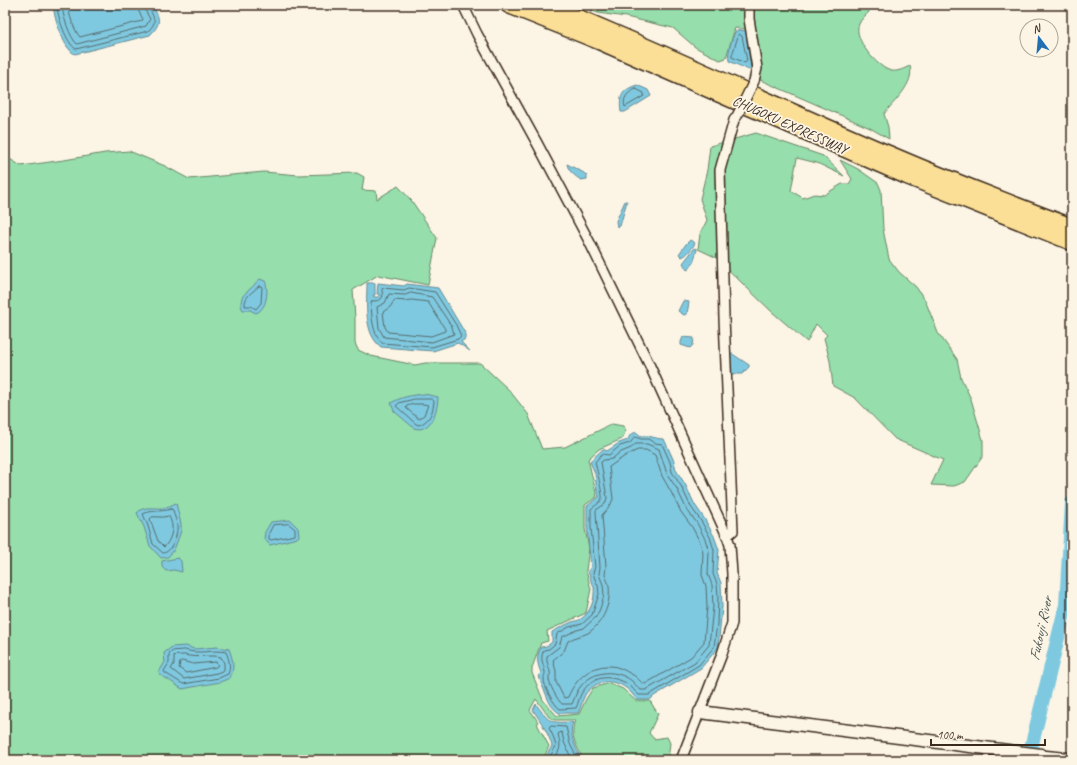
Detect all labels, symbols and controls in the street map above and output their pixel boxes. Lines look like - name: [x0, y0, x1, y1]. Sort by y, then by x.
- north arrow: [1019, 18, 1059, 58]
- text: N: [1031, 20, 1044, 36]
- street label: CHUGOKU EXPRESSWAY: [730, 92, 852, 159]
- water label: Fukouji River: [1025, 593, 1058, 662]
- scale bar: [931, 721, 1045, 747]
- text: 100 m: [937, 727, 964, 743]

